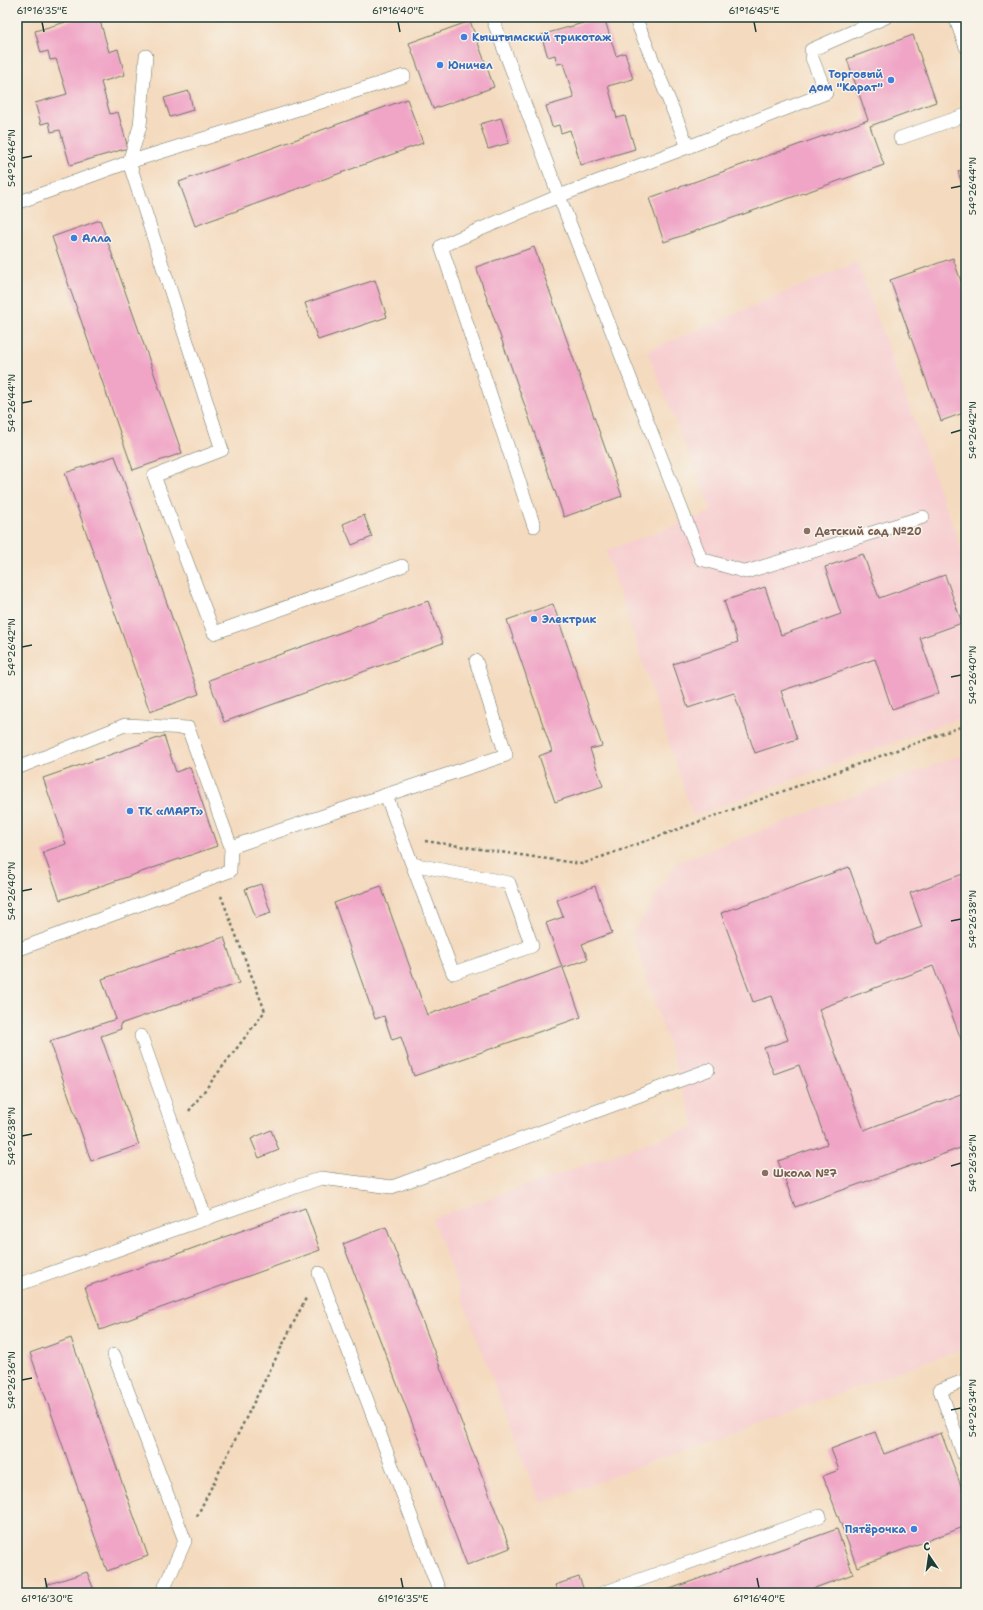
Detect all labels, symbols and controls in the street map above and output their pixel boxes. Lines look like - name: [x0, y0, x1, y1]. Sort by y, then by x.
- text: 61°16'35"E: [16, 4, 68, 17]
- text: 61°16'40"E: [372, 4, 424, 17]
- text: 61°16'45"E: [729, 4, 779, 17]
- place label: Кыштымский трикотаж: [472, 30, 612, 45]
- marker: Кыштымский трикотаж: [459, 32, 469, 42]
- place label: Юничел: [448, 58, 493, 73]
- marker: Юничел: [435, 60, 445, 70]
- place label: Торговый дом "Карат": [809, 67, 883, 95]
- marker: Торговый дом "Карат": [886, 75, 896, 85]
- text: 54°26'46"N: [5, 129, 18, 187]
- text: 54°26'44"N: [966, 157, 979, 215]
- place label: Алла: [82, 231, 112, 246]
- marker: Алла: [69, 233, 79, 243]
- text: 54°26'44"N: [5, 374, 18, 432]
- text: 54°26'42"N: [966, 401, 979, 459]
- place label: Детский сад №20: [815, 524, 922, 539]
- marker: Детский сад №20: [802, 526, 812, 536]
- place label: Электрик: [542, 612, 596, 627]
- marker: Электрик: [529, 614, 539, 624]
- text: 54°26'42"N: [5, 618, 18, 676]
- text: 54°26'40"N: [966, 646, 979, 704]
- place label: ТК «МАРТ»: [138, 804, 204, 819]
- marker: ТК «МАРТ»: [125, 806, 135, 816]
- text: 54°26'40"N: [5, 862, 18, 920]
- text: 54°26'38"N: [966, 890, 979, 948]
- text: 54°26'38"N: [5, 1107, 18, 1165]
- text: 54°26'36"N: [966, 1134, 979, 1192]
- place label: Школа №7: [773, 1166, 837, 1181]
- marker: Школа №7: [760, 1168, 770, 1178]
- text: 54°26'36"N: [5, 1351, 18, 1409]
- text: 54°26'34"N: [966, 1379, 979, 1437]
- place label: Пятёрочка: [845, 1522, 906, 1537]
- marker: Пятёрочка: [909, 1524, 919, 1534]
- north arrow: [909, 1536, 949, 1576]
- text: С: [922, 1539, 932, 1555]
- text: 61°16'30"E: [21, 1592, 73, 1605]
- text: 61°16'35"E: [377, 1592, 429, 1605]
- text: 61°16'40"E: [733, 1592, 785, 1605]

